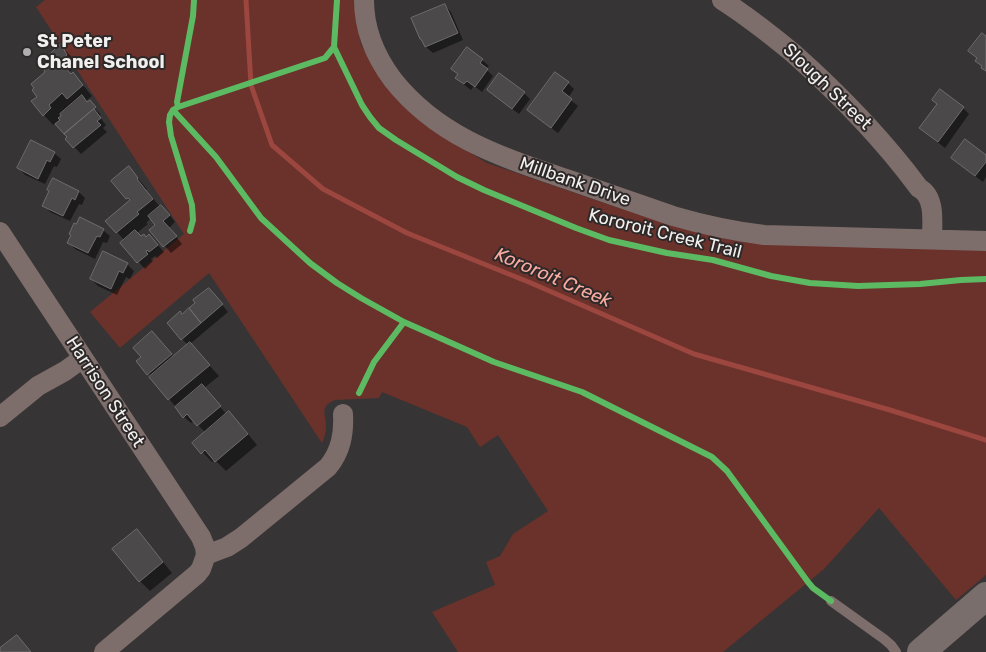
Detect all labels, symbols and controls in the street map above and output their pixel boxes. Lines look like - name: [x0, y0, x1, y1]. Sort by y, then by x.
- place label: St Peter Chanel School: [37, 31, 165, 74]
- street label: Slough Street: [778, 39, 876, 135]
- marker: St Peter Chanel School: [21, 46, 33, 58]
- street label: Millbank Drive: [517, 153, 633, 211]
- street label: Kororoit Creek Trail: [586, 205, 744, 263]
- water label: Kororoit Creek: [491, 243, 615, 313]
- street label: Harrison Street: [61, 333, 149, 451]

